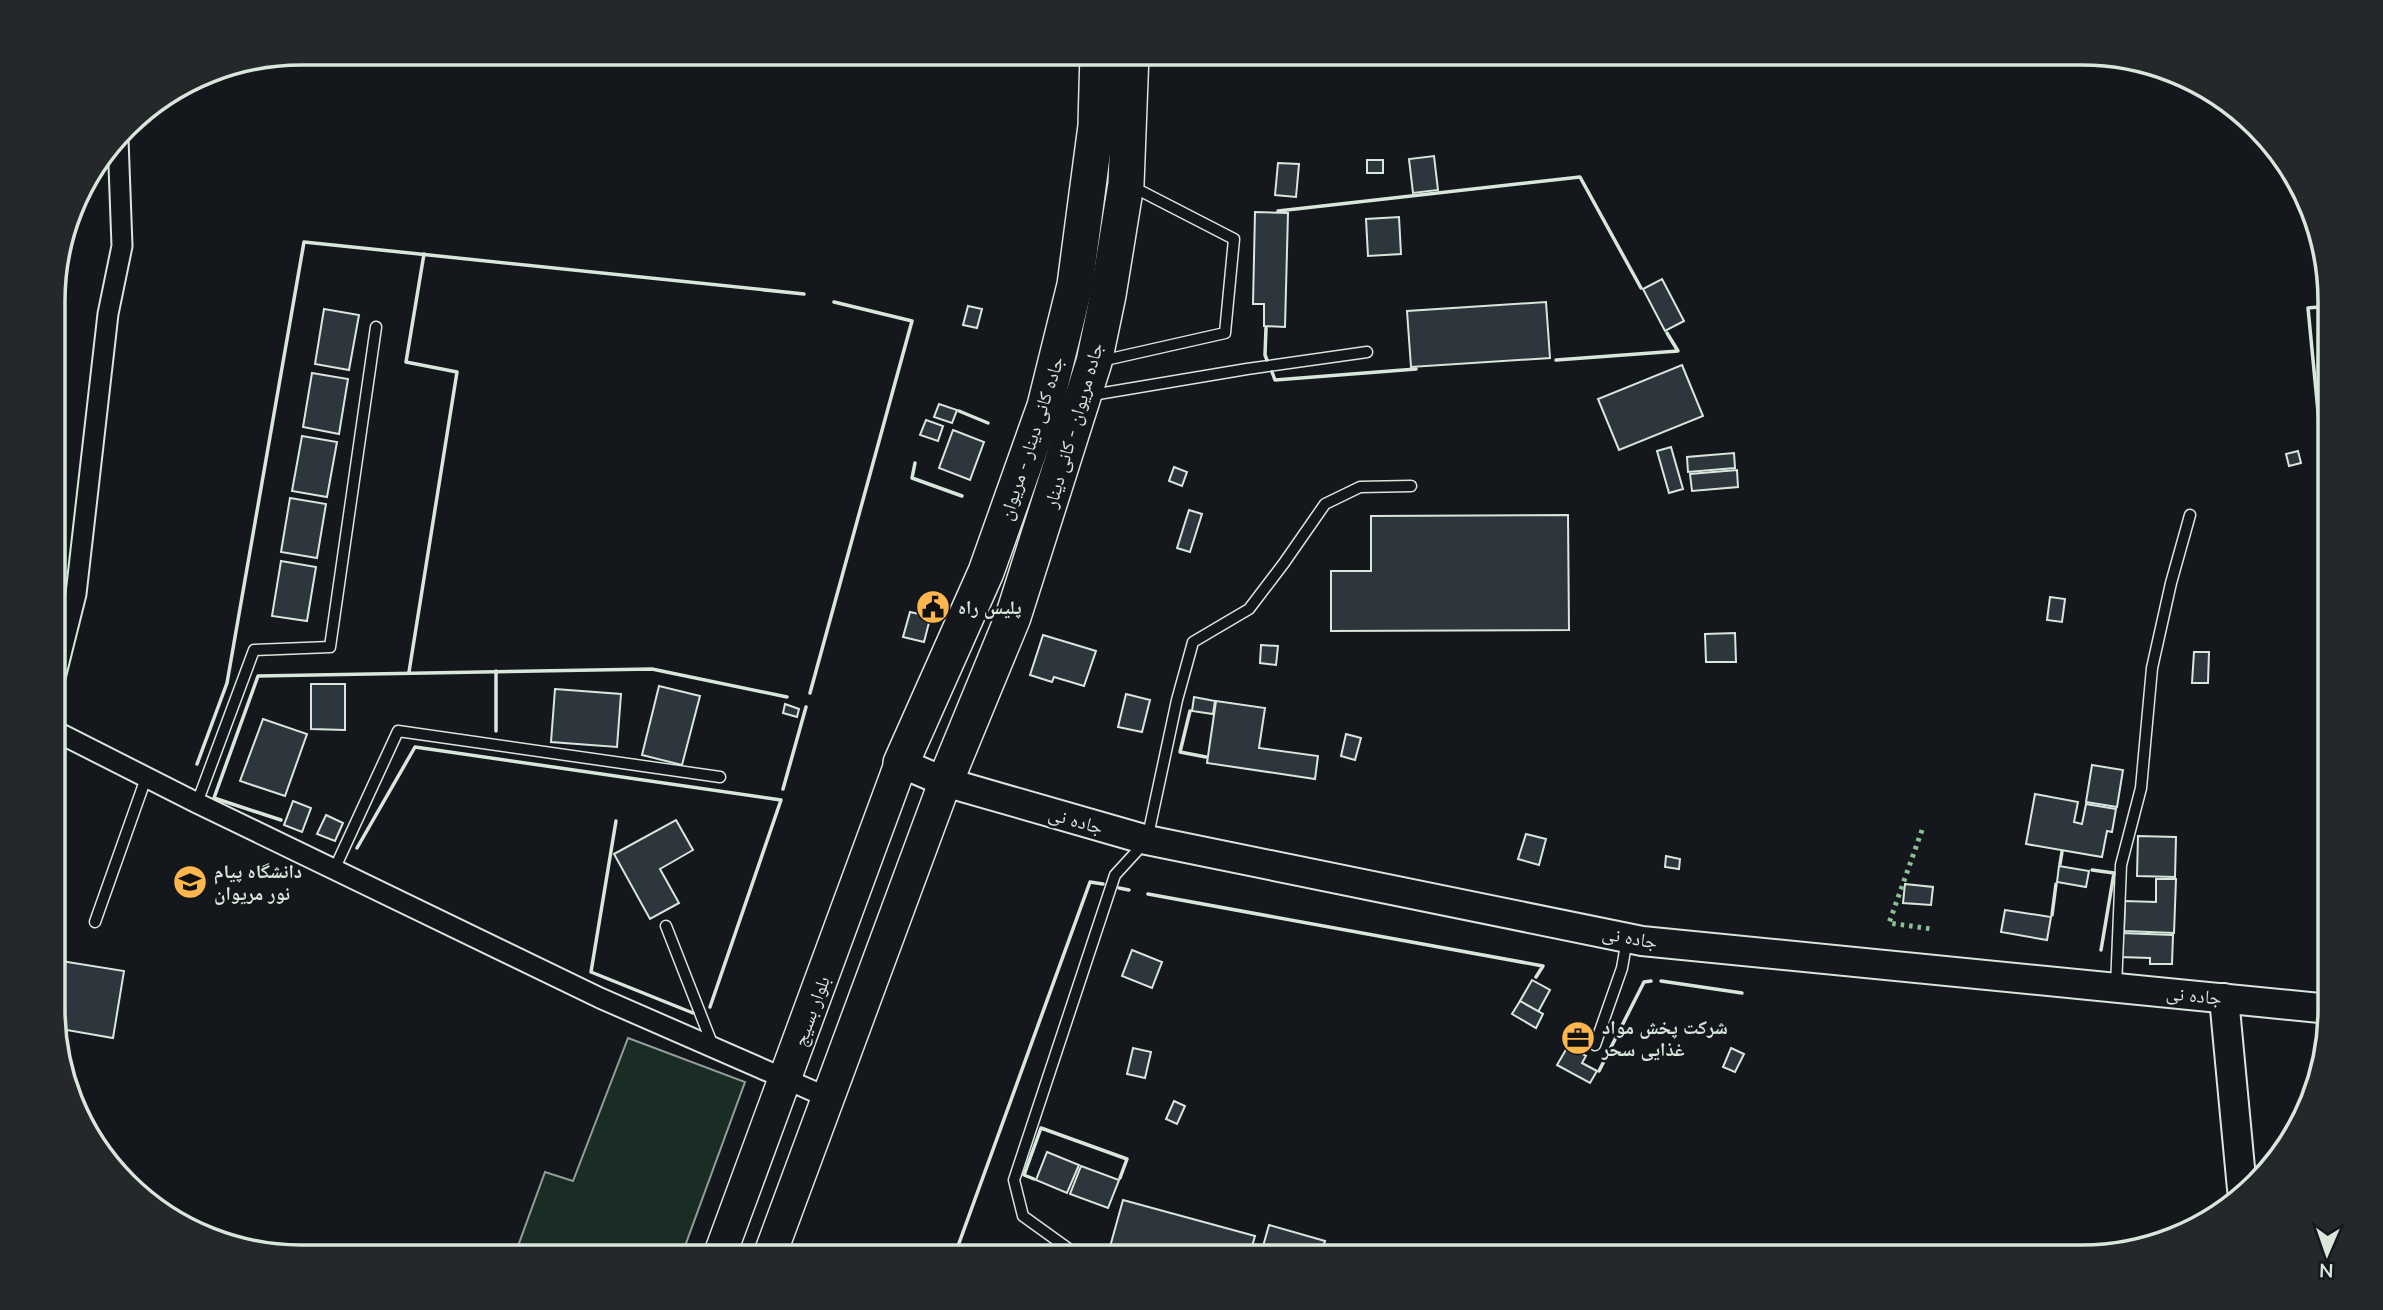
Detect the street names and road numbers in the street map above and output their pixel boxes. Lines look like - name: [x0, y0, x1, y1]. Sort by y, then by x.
- street label: جاده مریوان - کانی دینار: [1038, 340, 1108, 511]
- street label: جاده کانی دینار - مریوان: [993, 353, 1069, 523]
- street label: جاده نی: [1046, 801, 1106, 839]
- street label: جاده نی: [1600, 920, 1660, 954]
- street label: بلوار بسیج: [787, 973, 836, 1050]
- street label: جاده نی: [2165, 980, 2223, 1010]

